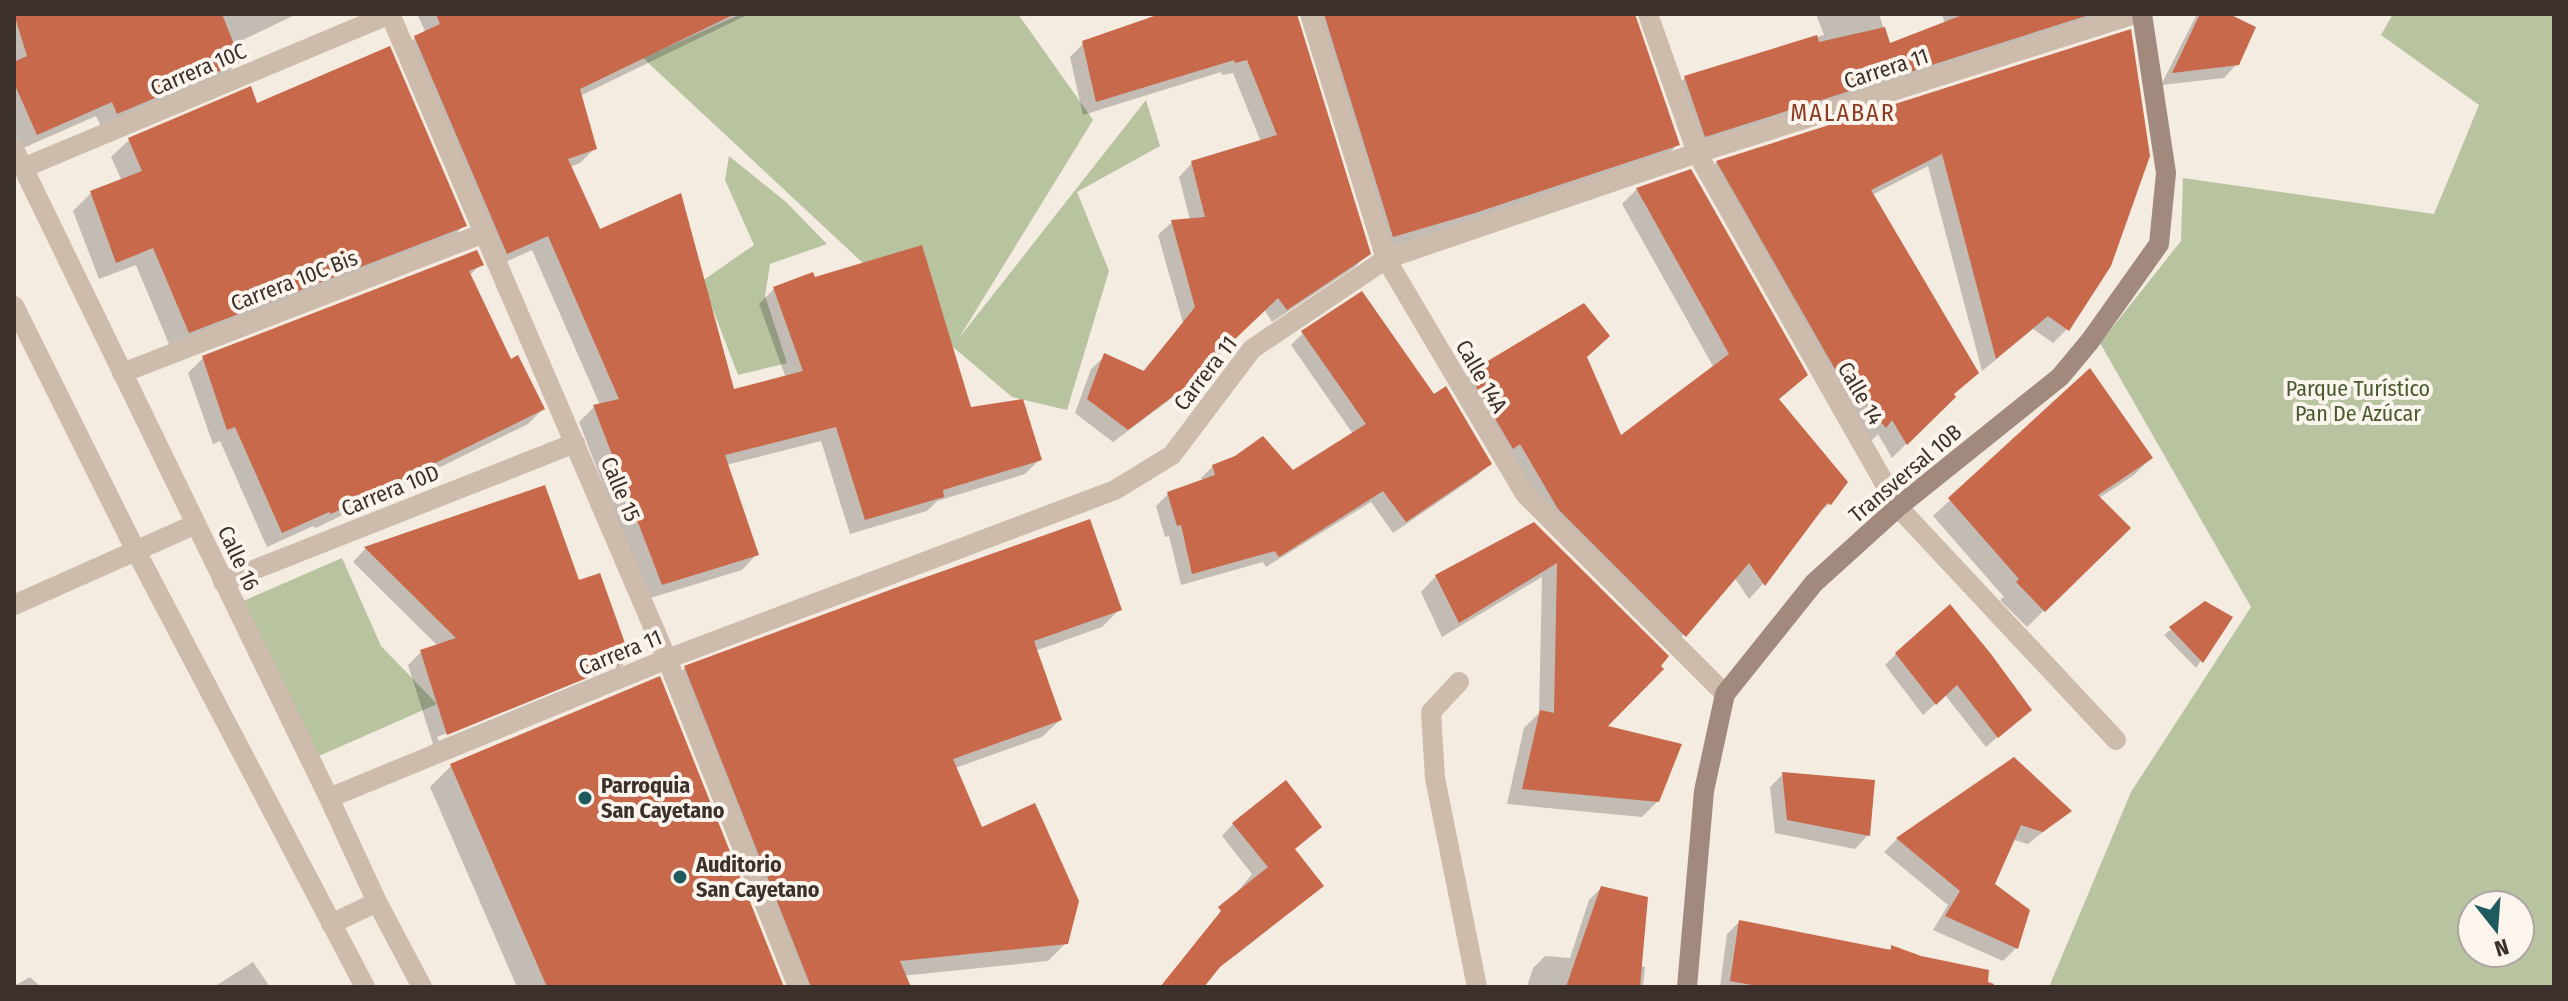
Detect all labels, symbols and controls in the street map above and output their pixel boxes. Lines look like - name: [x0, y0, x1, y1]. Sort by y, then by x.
- street label: Carrera 10C: [146, 37, 250, 102]
- street label: Carrera 11: [1841, 42, 1932, 95]
- district label: MALABAR: [1790, 99, 1896, 127]
- street label: Carrera 10C Bis: [227, 244, 361, 317]
- street label: Carrera 11: [1168, 331, 1243, 416]
- street label: Calle 14A: [1450, 335, 1513, 418]
- street label: Calle 14: [1832, 357, 1890, 430]
- park label: Parque Turístico Pan De Azúcar: [2286, 375, 2430, 427]
- street label: Transversal 10B: [1843, 418, 1967, 528]
- street label: Calle 15: [595, 453, 646, 526]
- street label: Carrera 10D: [337, 459, 443, 522]
- street label: Calle 16: [212, 521, 265, 595]
- street label: Carrera 11: [575, 624, 666, 681]
- place label: Parroquia San Cayetano: [601, 772, 725, 824]
- marker: Parroquia San Cayetano: [576, 789, 594, 807]
- place label: Auditorio San Cayetano: [695, 851, 820, 903]
- marker: Auditorio San Cayetano: [671, 868, 689, 886]
- north arrow: [2456, 889, 2536, 969]
- text: N: [2491, 933, 2512, 962]

